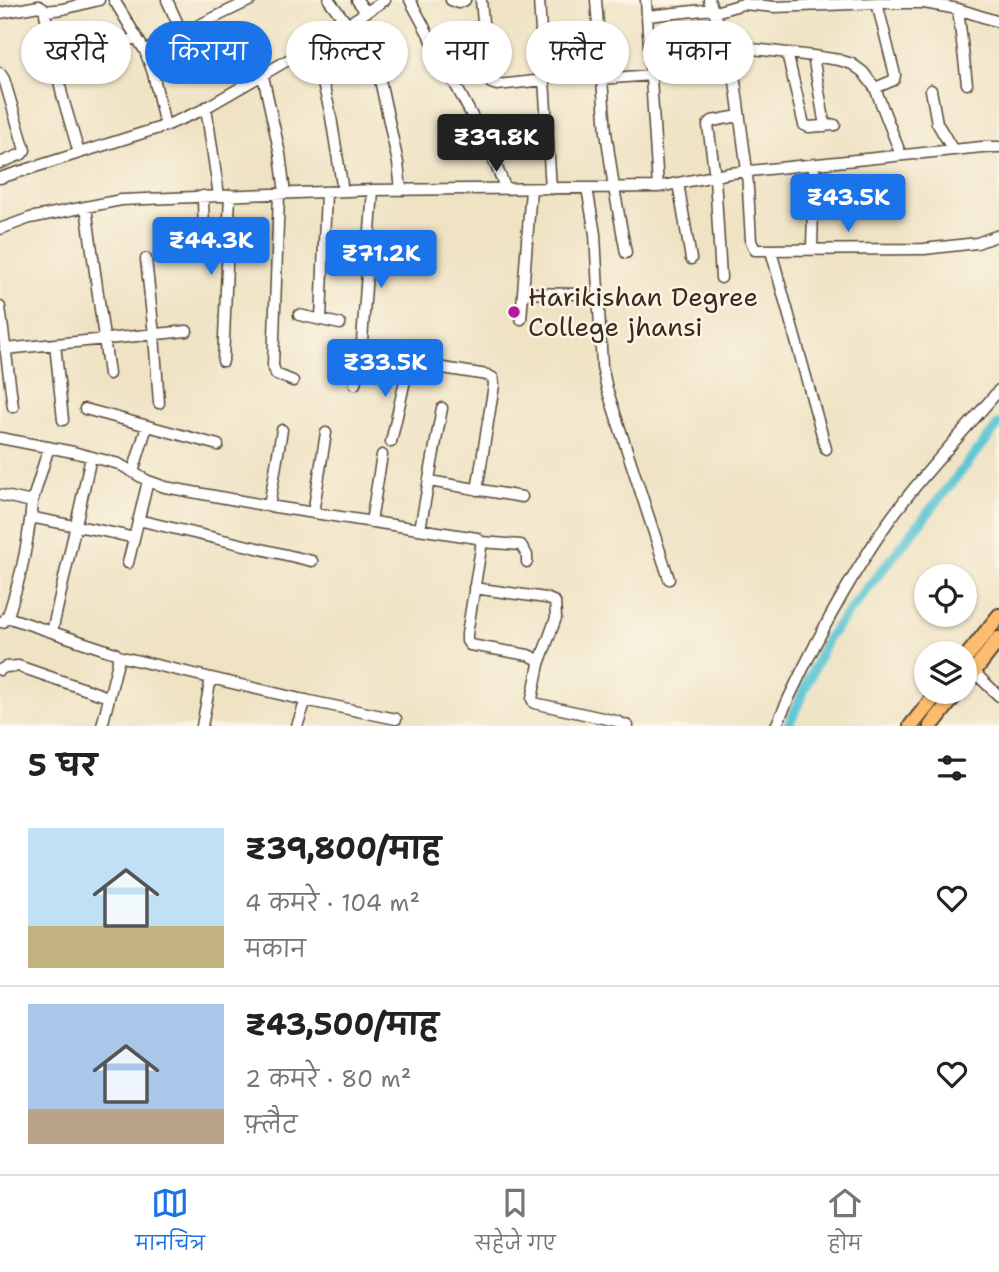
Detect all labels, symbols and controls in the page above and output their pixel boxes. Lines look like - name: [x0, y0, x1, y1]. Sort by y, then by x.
- chip: खरीदें: [21, 21, 131, 84]
- chip: किराया: [145, 21, 272, 84]
- chip: फ़िल्टर: [286, 21, 408, 84]
- chip: नया: [422, 21, 512, 84]
- chip: फ़्लैट: [526, 21, 629, 84]
- chip: मकान: [643, 21, 754, 84]
- pin: ₹39.8K: [439, 114, 553, 174]
- text: ₹39.8K: [453, 122, 539, 152]
- pin: ₹43.5K: [791, 174, 905, 234]
- text: ₹43.5K: [806, 182, 890, 212]
- pin: ₹44.3K: [154, 218, 268, 277]
- text: ₹44.3K: [168, 225, 254, 255]
- pin: ₹71.2K: [324, 230, 438, 290]
- text: ₹71.2K: [342, 238, 420, 268]
- place label: Harikishan Degree College jhansi: [528, 279, 758, 344]
- marker: Harikishan Degree College jhansi: [506, 304, 522, 320]
- pin: ₹33.5K: [328, 340, 442, 399]
- text: ₹33.5K: [343, 347, 427, 377]
- map controls: [914, 564, 977, 704]
- button: locate: [914, 564, 977, 627]
- button: layers: [914, 641, 977, 704]
- text: 5 घर: [28, 745, 97, 786]
- icon: filters: [933, 749, 971, 787]
- text: ₹39,800/माह: [245, 828, 441, 869]
- icon: home: [84, 856, 168, 940]
- icon: heart: [933, 879, 971, 917]
- text: 4 कमरे · 104 m²: [245, 888, 420, 918]
- text: मकान: [245, 934, 306, 964]
- text: ₹43,500/माह: [245, 1004, 438, 1045]
- icon: home: [84, 1032, 168, 1116]
- icon: heart: [933, 1055, 971, 1093]
- text: 2 कमरे · 80 m²: [245, 1064, 411, 1094]
- text: फ़्लैट: [245, 1110, 297, 1140]
- tab: मानचित्र: [135, 1184, 205, 1264]
- tab: सहेजे गए: [475, 1184, 556, 1264]
- tab: होम: [826, 1184, 864, 1264]

